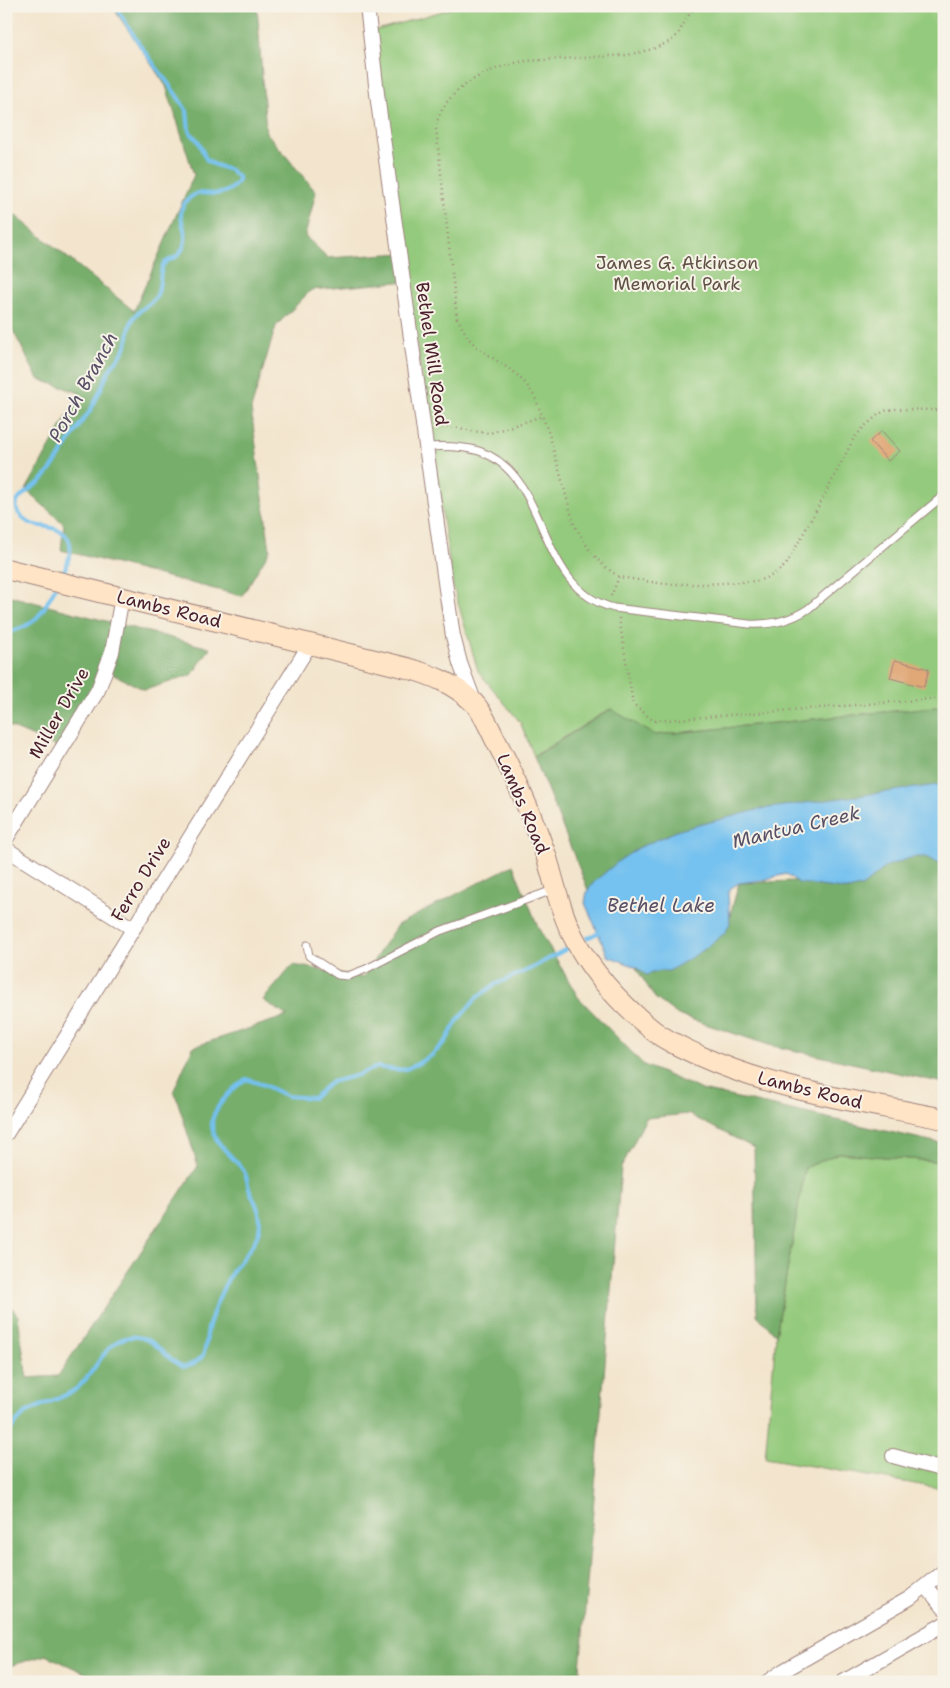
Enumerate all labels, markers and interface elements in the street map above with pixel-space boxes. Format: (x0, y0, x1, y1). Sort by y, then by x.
park label: James G. Atkinson Memorial Park (596, 251, 758, 296)
street label: Bethel Mill Road (410, 281, 454, 427)
water label: Porch Branch (42, 328, 124, 446)
street label: Lambs Road (114, 584, 224, 634)
street label: Miller Drive (23, 663, 95, 763)
street label: Lambs Road (491, 750, 555, 858)
water label: Mantua Creek (730, 800, 862, 854)
street label: Ferro Drive (105, 832, 177, 926)
water label: Bethel Lake (607, 893, 715, 918)
street label: Lambs Road (755, 1065, 865, 1115)

